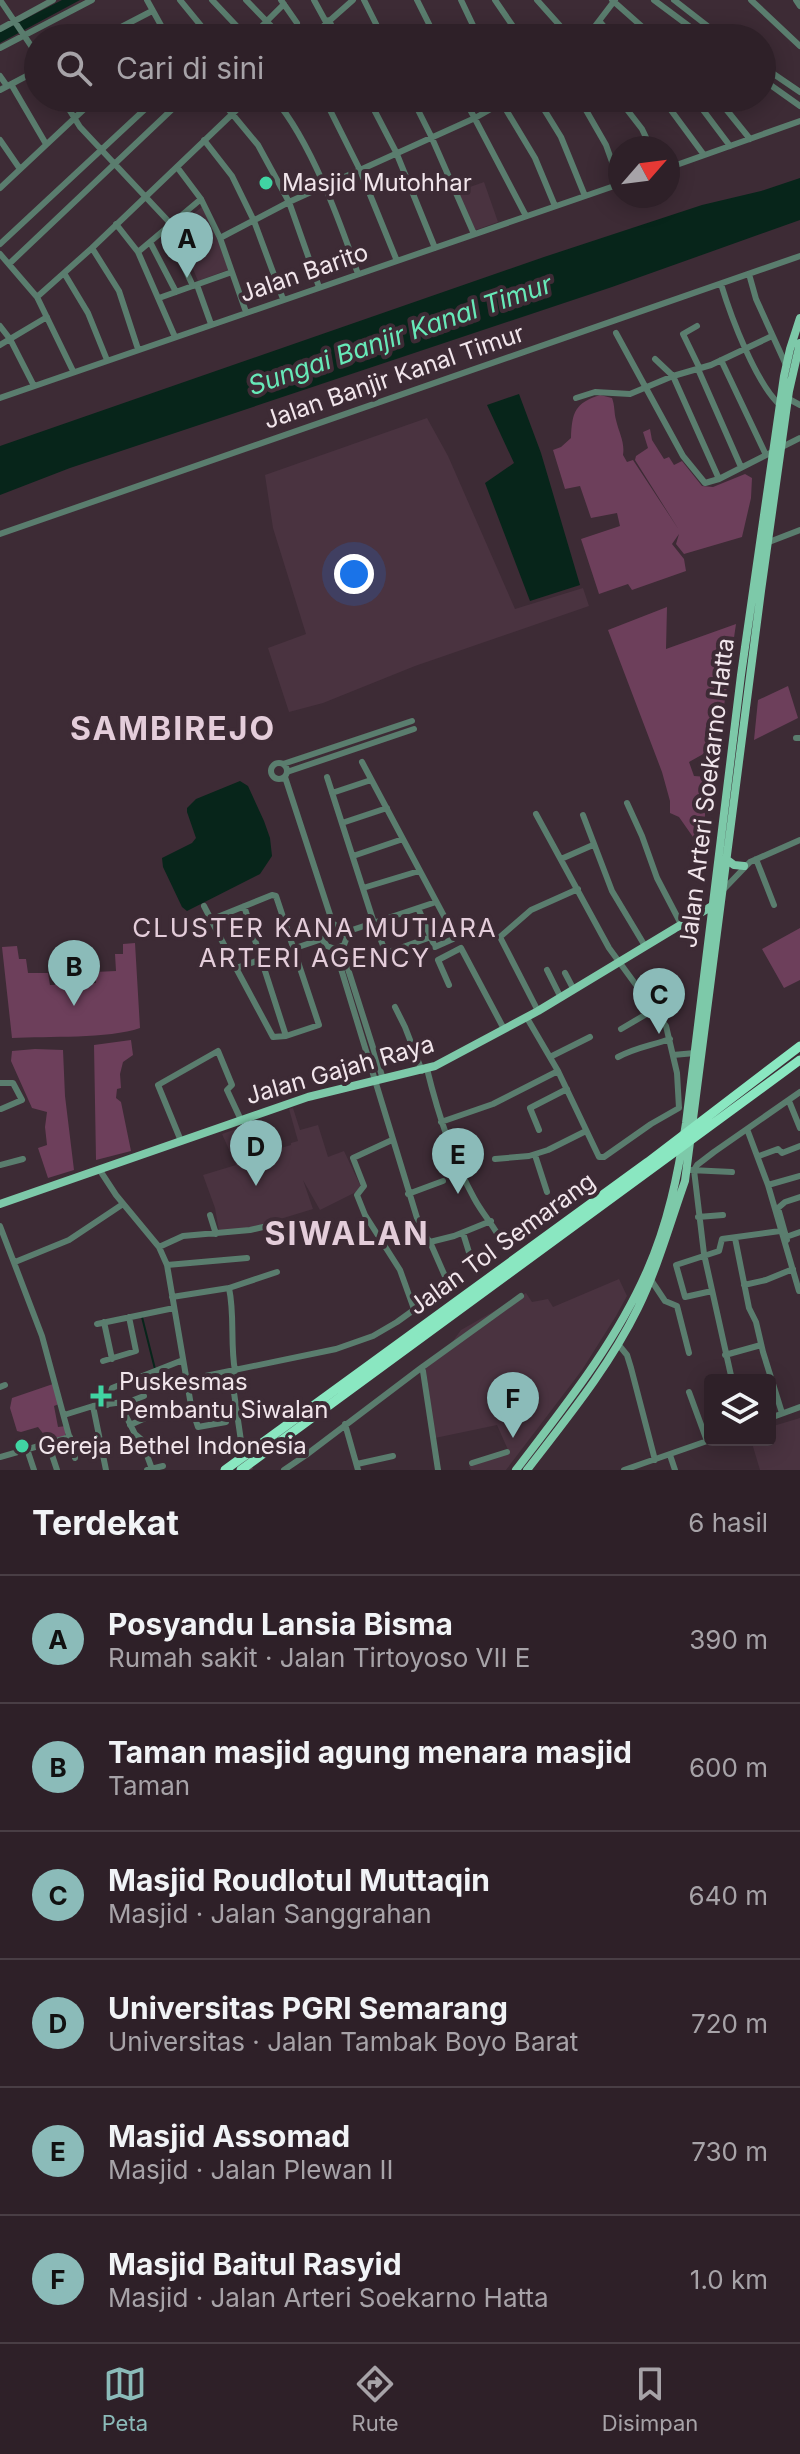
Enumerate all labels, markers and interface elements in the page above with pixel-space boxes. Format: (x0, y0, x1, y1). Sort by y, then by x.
search box (24, 24, 776, 112)
icon: search (52, 46, 96, 90)
text: Cari di sini (116, 50, 264, 86)
north arrow (608, 136, 680, 208)
place label: Masjid Mutohhar (282, 168, 472, 197)
marker: Masjid Mutohhar (257, 174, 275, 192)
pin: A (161, 212, 213, 278)
street label: Jalan Barito (236, 237, 372, 308)
water label: Sungai Banjir Kanal Timur (244, 267, 557, 401)
street label: Jalan Banjir Kanal Timur (260, 318, 528, 435)
your location (334, 554, 374, 594)
street label: Jalan Arteri Soekarno Hatta (673, 636, 740, 950)
district label: SAMBIREJO (70, 709, 276, 748)
district label: CLUSTER KANA MUTIARA ARTERI AGENCY (132, 912, 498, 973)
pin: B (48, 940, 100, 1006)
pin: C (633, 968, 685, 1034)
street label: Jalan Gajah Raya (242, 1029, 437, 1110)
pin: D (230, 1120, 282, 1186)
pin: E (432, 1128, 484, 1194)
street label: Jalan Tol Semarang (403, 1166, 601, 1321)
district label: SIWALAN (264, 1214, 430, 1253)
place label: Puskesmas Pembantu Siwalan (119, 1367, 328, 1424)
pin: F (487, 1372, 539, 1438)
map controls (704, 1374, 776, 1446)
button: layers (704, 1374, 776, 1446)
marker: Puskesmas Pembantu Siwalan (90, 1385, 112, 1407)
place label: Gereja Bethel Indonesia (38, 1431, 307, 1460)
marker: Gereja Bethel Indonesia (13, 1437, 31, 1455)
text: Terdekat (32, 1502, 179, 1543)
text: 6 hasil (688, 1507, 768, 1538)
text: Posyandu Lansia Bisma (108, 1606, 453, 1642)
text: A (48, 1624, 68, 1655)
text: 390 m (689, 1624, 768, 1655)
text: Rumah sakit · Jalan Tirtoyoso VII E (108, 1642, 530, 1673)
text: Taman masjid agung menara masjid (108, 1734, 632, 1770)
text: B (49, 1752, 67, 1783)
text: 600 m (689, 1752, 768, 1783)
text: Taman (108, 1770, 190, 1801)
text: Masjid Roudlotul Muttaqin (108, 1862, 490, 1898)
text: C (48, 1880, 68, 1911)
text: 640 m (689, 1880, 768, 1911)
text: Masjid · Jalan Sanggrahan (108, 1898, 432, 1929)
text: Universitas PGRI Semarang (108, 1990, 508, 2026)
text: D (49, 2008, 67, 2039)
text: 720 m (691, 2008, 768, 2039)
text: Universitas · Jalan Tambak Boyo Barat (108, 2026, 578, 2057)
text: Masjid Assomad (108, 2118, 350, 2154)
text: E (50, 2136, 66, 2167)
text: 730 m (691, 2136, 768, 2167)
text: Masjid · Jalan Plewan II (108, 2154, 394, 2185)
text: Masjid Baitul Rasyid (108, 2246, 402, 2282)
text: F (50, 2264, 66, 2295)
text: 1.0 km (690, 2264, 768, 2295)
text: Masjid · Jalan Arteri Soekarno Hatta (108, 2282, 549, 2313)
tab: Peta (102, 2362, 148, 2436)
tab: Rute (351, 2362, 398, 2436)
tab: Disimpan (602, 2362, 698, 2436)

